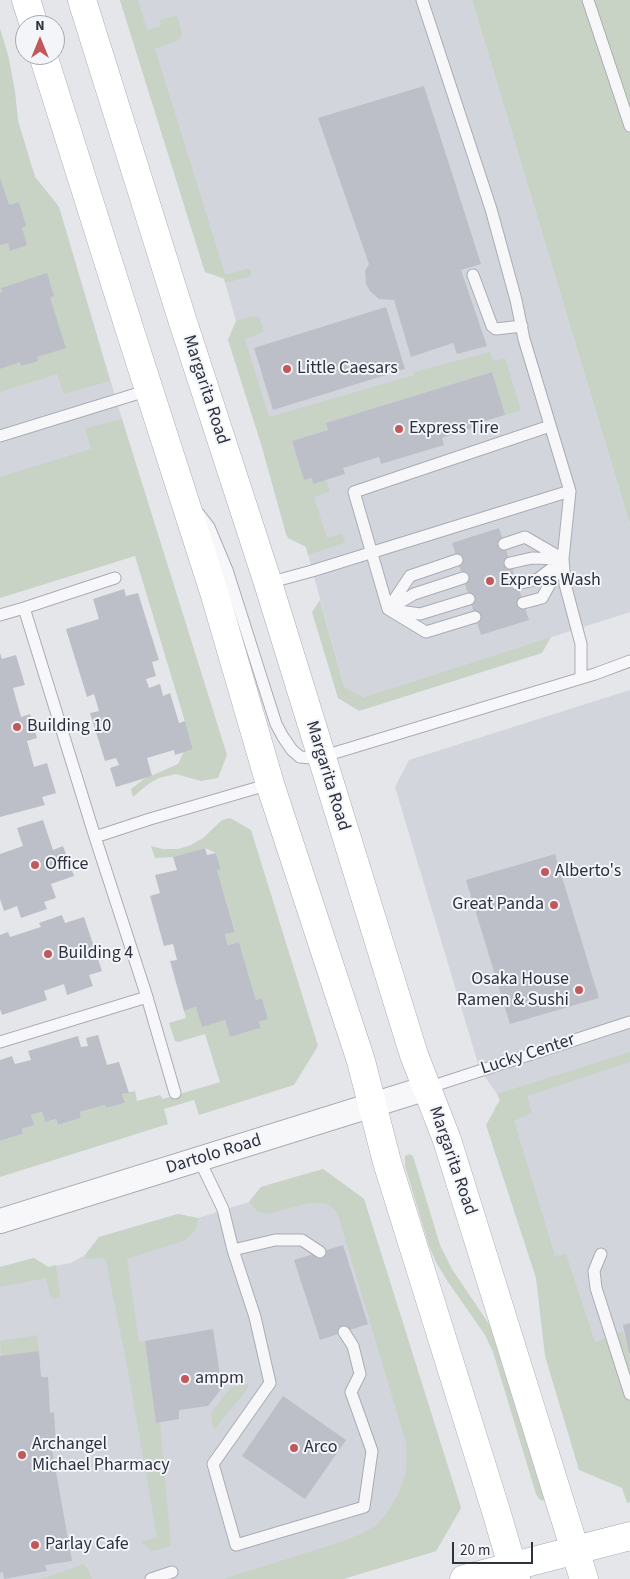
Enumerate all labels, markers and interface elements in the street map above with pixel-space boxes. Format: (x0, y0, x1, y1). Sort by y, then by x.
north arrow (15, 15, 65, 65)
text: N (35, 16, 45, 36)
street label: Margarita Road (177, 333, 233, 447)
place label: Little Caesars (297, 358, 398, 380)
marker: Little Caesars (281, 363, 293, 375)
place label: Express Tire (409, 418, 499, 440)
marker: Express Tire (393, 423, 405, 435)
place label: Express Wash (500, 570, 601, 592)
marker: Express Wash (484, 575, 496, 587)
place label: Building 10 (27, 716, 111, 738)
street label: Margarita Road (300, 718, 354, 834)
marker: Building 10 (11, 721, 23, 733)
place label: Office (45, 854, 89, 876)
marker: Office (29, 859, 41, 871)
place label: Alberto's (555, 861, 621, 883)
marker: Alberto's (539, 866, 551, 878)
place label: Great Panda (452, 894, 544, 916)
marker: Great Panda (548, 899, 560, 911)
place label: Building 4 (58, 943, 133, 965)
marker: Building 4 (42, 948, 54, 960)
place label: Osaka House Ramen & Sushi (457, 969, 569, 1012)
marker: Osaka House Ramen & Sushi (573, 984, 585, 996)
street label: Lucky Center (478, 1030, 578, 1080)
street label: Margarita Road (423, 1104, 481, 1218)
street label: Dartolo Road (164, 1130, 264, 1180)
place label: ampm (195, 1368, 244, 1390)
marker: ampm (179, 1373, 191, 1385)
place label: Archangel Michael Pharmacy (32, 1434, 170, 1476)
place label: Arco (304, 1437, 337, 1459)
marker: Arco (288, 1442, 300, 1454)
marker: Archangel Michael Pharmacy (16, 1449, 28, 1461)
scale bar (455, 1532, 536, 1564)
place label: Parlay Cafe (45, 1534, 129, 1556)
marker: Parlay Cafe (29, 1539, 41, 1551)
text: 20 m (460, 1540, 490, 1561)

